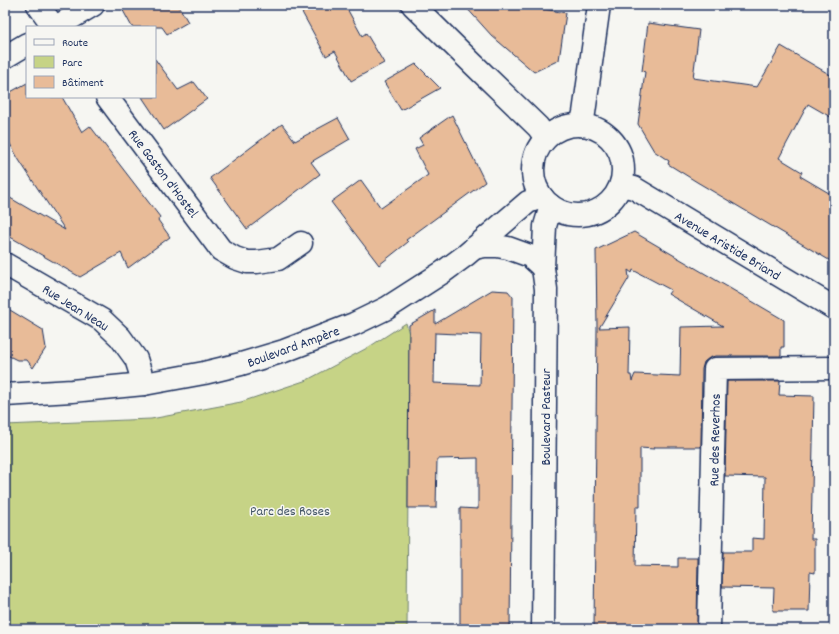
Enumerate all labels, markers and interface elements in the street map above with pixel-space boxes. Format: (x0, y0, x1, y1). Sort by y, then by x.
legend (26, 26, 156, 98)
text: Route (62, 35, 88, 52)
text: Parc (62, 55, 83, 72)
text: Bâtiment (62, 75, 104, 92)
street label: Rue Gaston d'Hostel (122, 126, 203, 223)
street label: Avenue Aristide Briand (670, 207, 784, 286)
street label: Rue Jean Neau (38, 280, 112, 337)
street label: Boulevard Ampère (245, 322, 343, 374)
street label: Boulevard Pasteur (537, 368, 557, 466)
street label: Rue des Reverhos (705, 393, 727, 487)
park label: Parc des Roses (250, 502, 330, 522)

